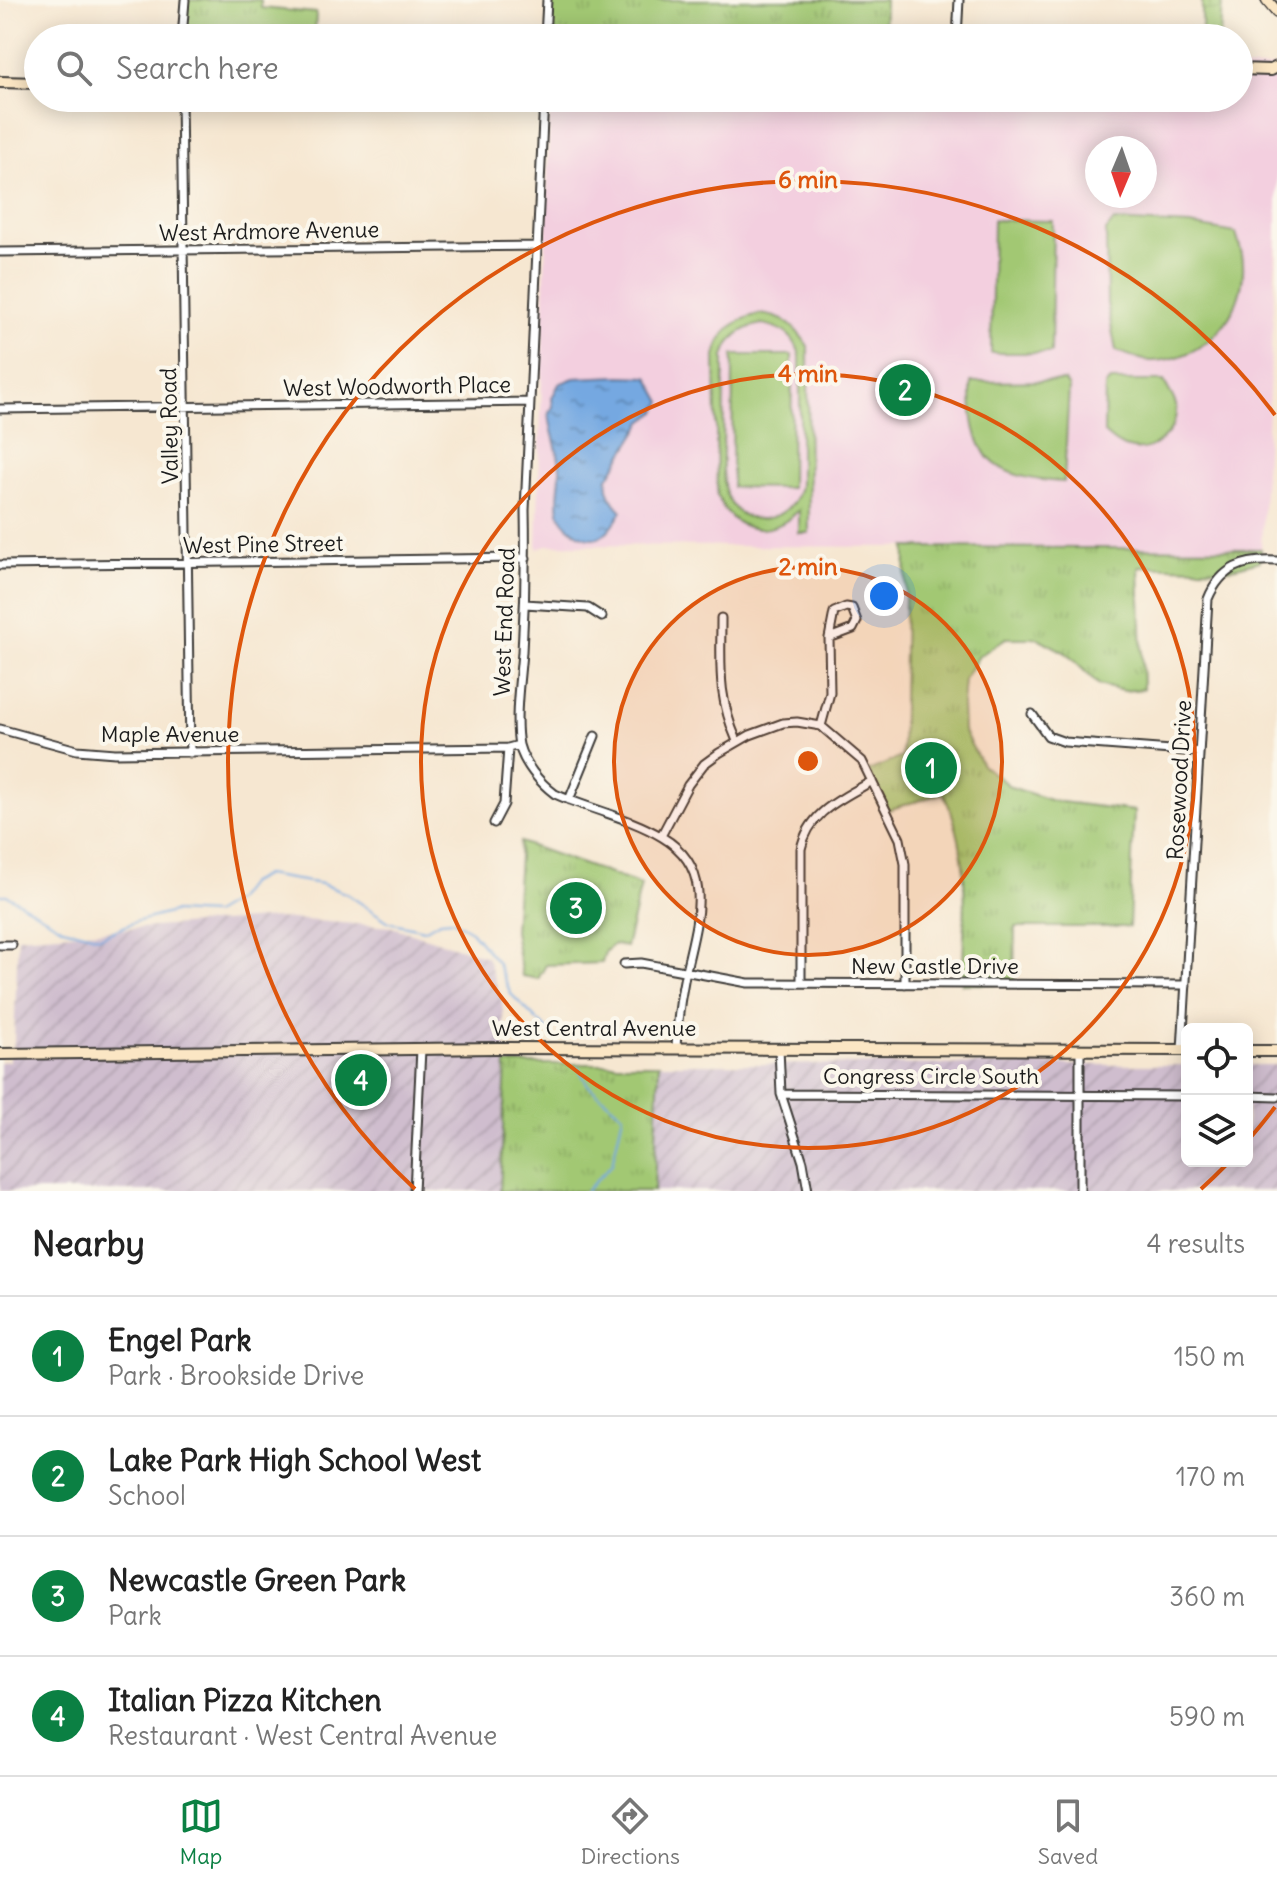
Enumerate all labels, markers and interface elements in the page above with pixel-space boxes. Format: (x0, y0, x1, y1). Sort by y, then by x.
search box (24, 24, 1253, 112)
icon: search (52, 46, 96, 90)
text: Search here (116, 49, 279, 87)
north arrow (1085, 136, 1157, 208)
text: 6 min (778, 164, 838, 194)
street label: West Ardmore Avenue (159, 215, 379, 247)
text: 4 min (778, 358, 838, 388)
pin: 2 (879, 360, 931, 420)
street label: Valley Road (154, 367, 184, 484)
street label: West Woodworth Place (283, 370, 511, 402)
street label: West Pine Street (183, 529, 343, 559)
street label: West End Road (487, 547, 521, 697)
text: 2 min (778, 551, 838, 581)
your location (864, 576, 904, 616)
street label: Rosewood Drive (1161, 699, 1197, 861)
street label: Maple Avenue (101, 720, 239, 748)
pin: 1 (905, 738, 957, 798)
centre of rings (794, 747, 822, 775)
pin: 3 (550, 878, 602, 938)
street label: New Castle Drive (851, 952, 1019, 980)
street label: West Central Avenue (492, 1014, 696, 1042)
map controls (1181, 1023, 1253, 1167)
button: locate (1181, 1023, 1253, 1095)
pin: 4 (335, 1050, 387, 1110)
street label: Congress Circle South (823, 1062, 1039, 1090)
button: layers (1181, 1095, 1253, 1167)
text: Nearby (32, 1222, 145, 1265)
text: 4 results (1147, 1227, 1245, 1260)
text: Engel Park (108, 1321, 252, 1359)
text: 1 (53, 1340, 63, 1373)
text: 150 m (1174, 1340, 1245, 1373)
text: Park · Brookside Drive (108, 1359, 364, 1392)
text: Lake Park High School West (108, 1441, 481, 1479)
text: 2 (51, 1460, 65, 1493)
text: 170 m (1176, 1460, 1245, 1493)
text: School (108, 1479, 186, 1512)
text: Newcastle Green Park (108, 1561, 406, 1599)
text: 3 (51, 1580, 65, 1613)
text: 360 m (1169, 1580, 1245, 1613)
text: Park (108, 1599, 162, 1632)
text: Italian Pizza Kitchen (108, 1681, 382, 1719)
text: 4 (50, 1700, 66, 1733)
text: 590 m (1169, 1700, 1245, 1733)
text: Restaurant · West Central Avenue (108, 1719, 497, 1752)
tab: Map (179, 1794, 223, 1870)
tab: Directions (581, 1794, 680, 1870)
tab: Saved (1038, 1794, 1098, 1870)

